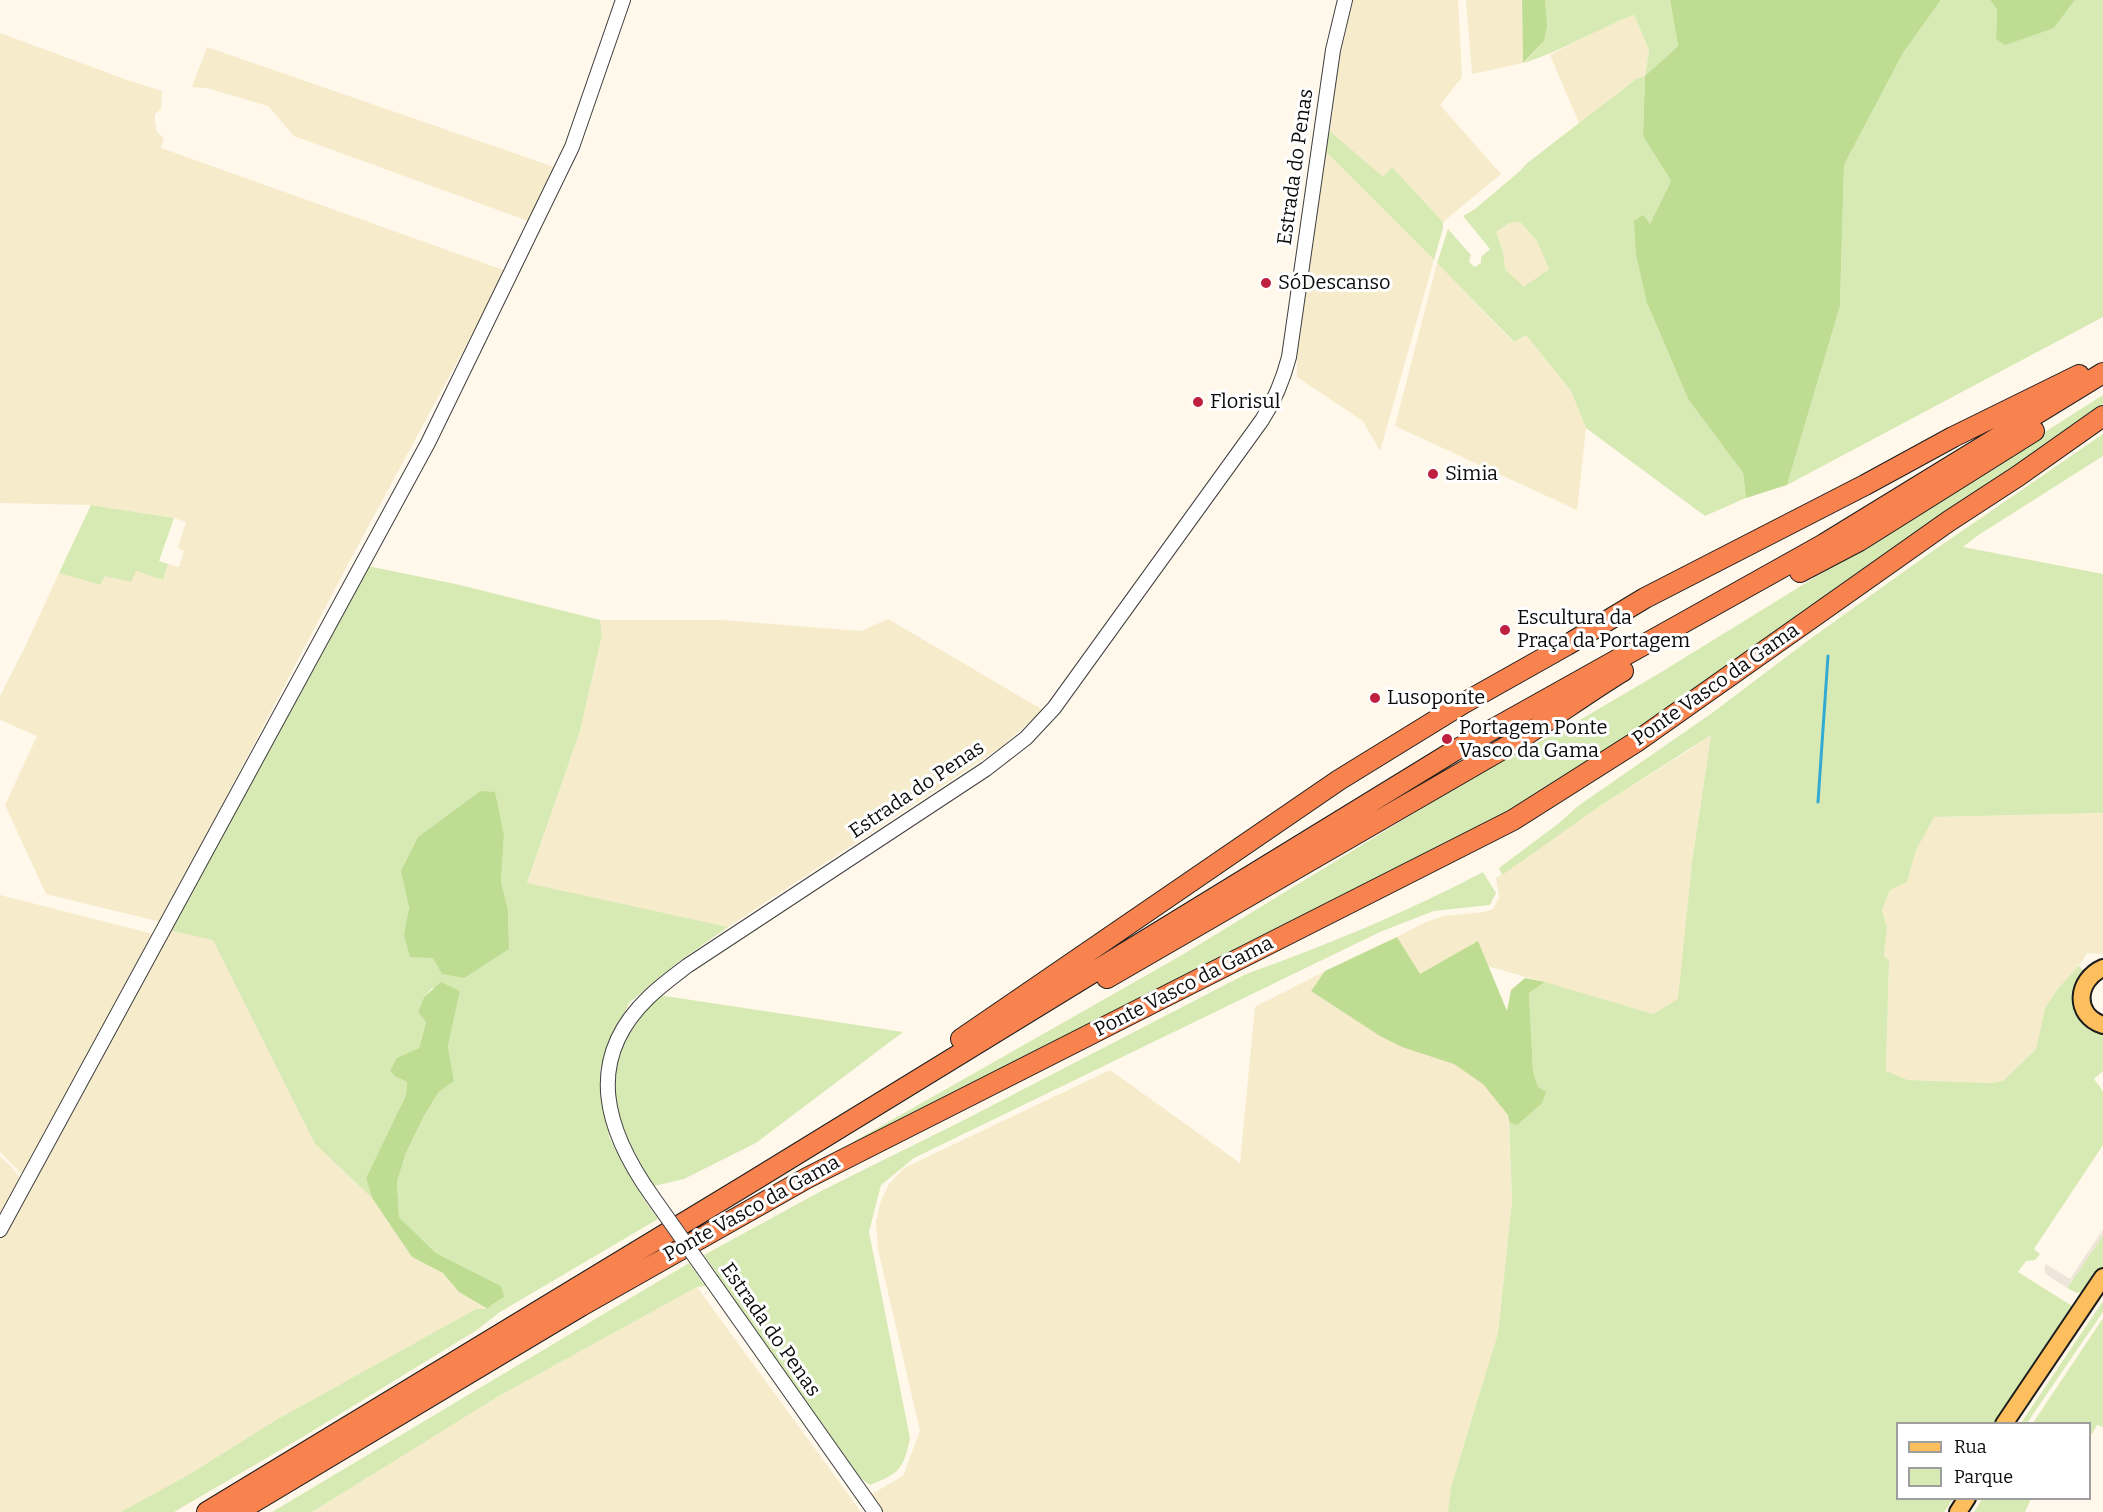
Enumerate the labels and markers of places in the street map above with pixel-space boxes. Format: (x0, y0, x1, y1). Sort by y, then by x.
place label: SóDescanso (1278, 271, 1391, 295)
marker: SóDescanso (1259, 276, 1273, 290)
place label: Florisul (1210, 390, 1280, 414)
marker: Florisul (1191, 395, 1205, 409)
place label: Simia (1445, 462, 1498, 486)
marker: Simia (1426, 467, 1440, 481)
place label: Escultura da Praça da Portagem (1517, 606, 1690, 653)
marker: Escultura da Praça da Portagem (1498, 623, 1512, 637)
place label: Lusoponte (1387, 686, 1485, 710)
marker: Lusoponte (1368, 691, 1382, 705)
place label: Portagem Ponte Vasco da Gama (1459, 716, 1607, 763)
marker: Portagem Ponte Vasco da Gama (1440, 732, 1454, 746)

